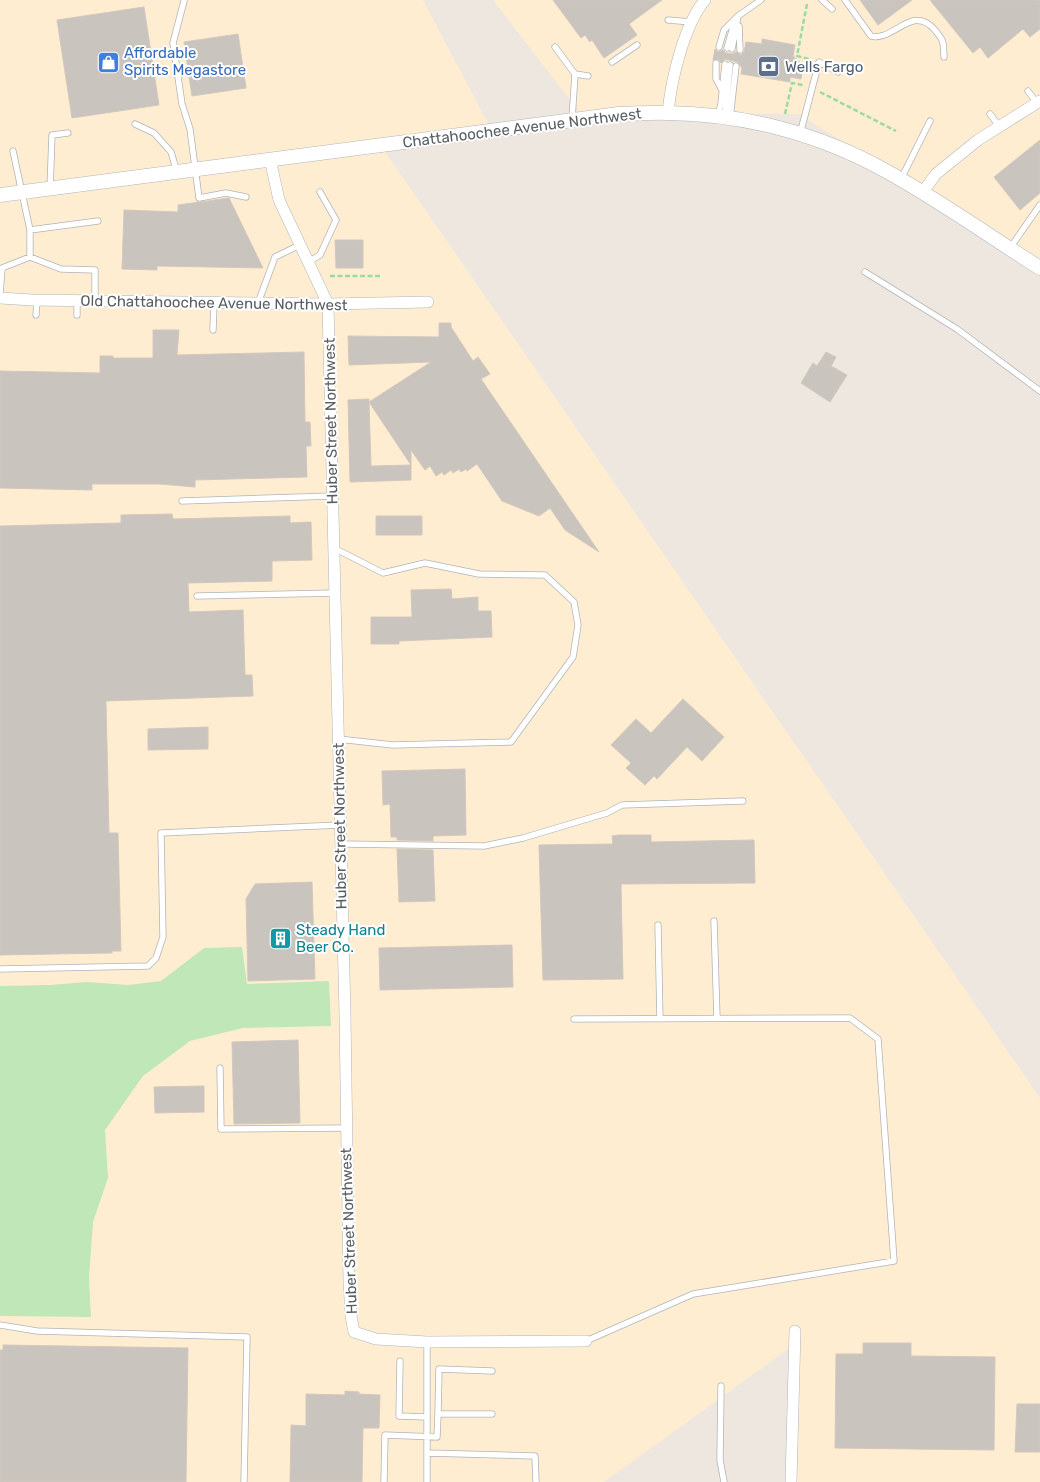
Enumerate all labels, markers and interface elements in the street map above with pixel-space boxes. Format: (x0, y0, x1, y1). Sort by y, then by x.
place label: Affordable Spirits Megastore (124, 44, 246, 79)
shop icon: Affordable Spirits Megastore (96, 50, 120, 74)
bank icon: Wells Fargo (757, 55, 781, 79)
place label: Wells Fargo (785, 58, 863, 76)
street label: Chattahoochee Avenue Northwest (401, 104, 643, 152)
street label: Old Chattahoochee Avenue Northwest (80, 292, 348, 314)
street label: Huber Street Northwest (321, 337, 341, 504)
street label: Huber Street Northwest (330, 742, 350, 909)
place label: Steady Hand Beer Co. (296, 921, 385, 956)
building icon: Steady Hand Beer Co. (268, 927, 292, 951)
street label: Huber Street Northwest (337, 1147, 361, 1315)

